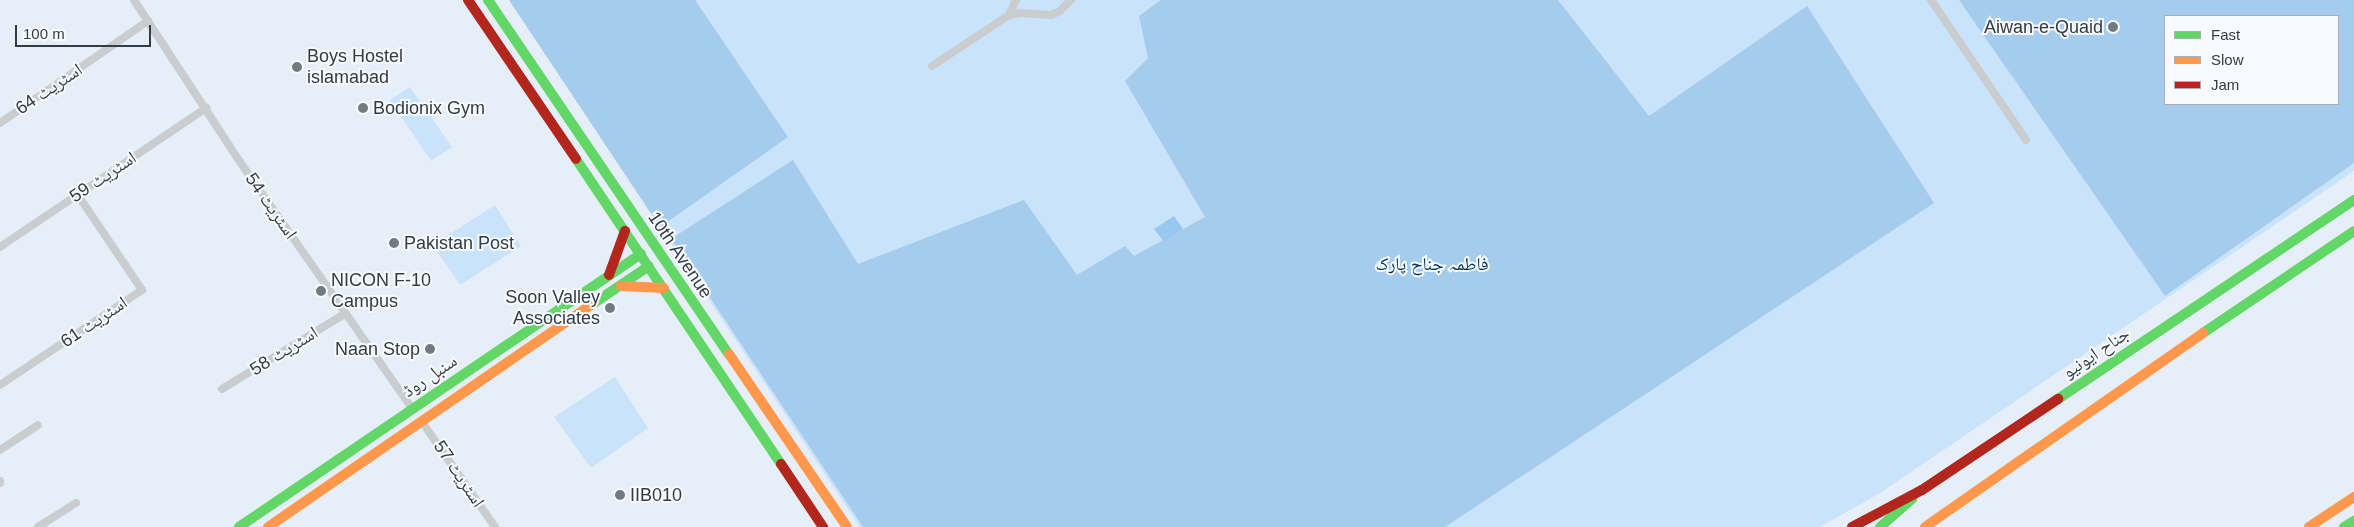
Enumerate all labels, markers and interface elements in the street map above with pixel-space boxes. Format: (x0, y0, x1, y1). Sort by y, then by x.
scale bar (18, 15, 154, 47)
legend (2164, 15, 2339, 105)
place label: Aiwan-e-Quaid (1984, 16, 2103, 38)
marker: Aiwan-e-Quaid (2107, 21, 2119, 33)
text: 100 m (23, 25, 65, 42)
text: Fast (2211, 26, 2240, 43)
place label: Boys Hostel islamabad (307, 46, 403, 88)
text: Slow (2211, 51, 2244, 68)
street label: اسٹریٹ 64 (12, 59, 86, 119)
marker: Boys Hostel islamabad (291, 61, 303, 73)
text: Jam (2211, 76, 2239, 93)
place label: Bodionix Gym (373, 97, 485, 119)
marker: Bodionix Gym (357, 102, 369, 114)
street label: اسٹریٹ 59 (66, 147, 140, 207)
street label: اسٹریٹ 54 (240, 169, 302, 243)
street label: 10th Avenue (643, 207, 717, 303)
place label: Pakistan Post (404, 232, 514, 254)
marker: Pakistan Post (388, 237, 400, 249)
park label: فاطمہ جناح پارک (1375, 253, 1489, 275)
place label: NICON F-10 Campus (331, 270, 431, 312)
marker: NICON F-10 Campus (315, 285, 327, 297)
place label: Soon Valley Associates (505, 287, 600, 330)
street label: اسٹریٹ 61 (57, 292, 131, 352)
marker: Soon Valley Associates (604, 302, 616, 314)
street label: اسٹریٹ 58 (246, 322, 322, 380)
street label: جناح ایونیو (2058, 323, 2134, 383)
place label: Naan Stop (335, 338, 420, 360)
marker: Naan Stop (424, 343, 436, 355)
street label: سنبل روڈ (399, 350, 461, 402)
street label: اسٹریٹ 57 (429, 437, 489, 511)
place label: IIB010 (630, 484, 682, 506)
marker: IIB010 (614, 489, 626, 501)

